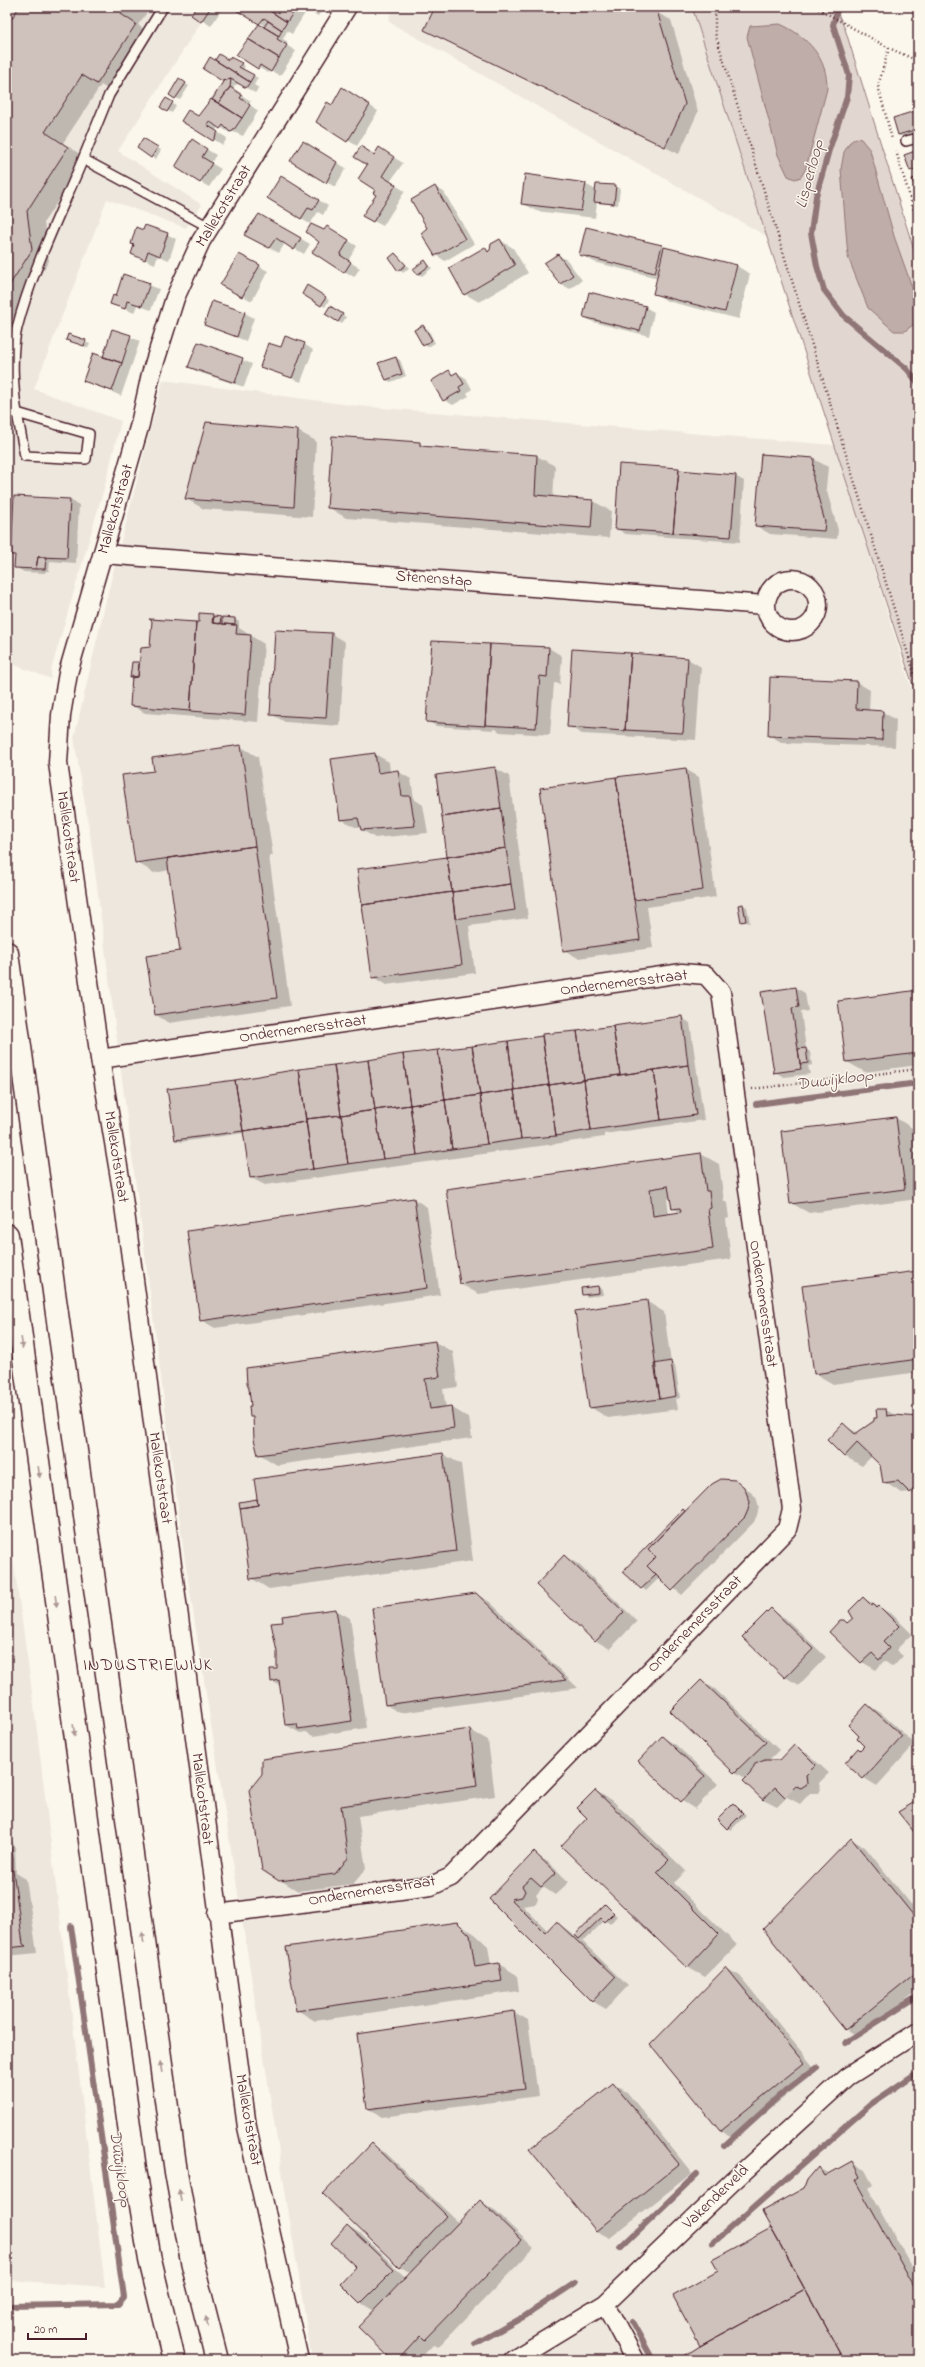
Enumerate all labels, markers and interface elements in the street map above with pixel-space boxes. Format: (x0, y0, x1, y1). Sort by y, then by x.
water label: Lisperloop (789, 136, 831, 211)
street label: Mallekotstraat (190, 160, 258, 252)
street label: Mallekotstraat (92, 461, 140, 557)
street label: Stenenstap (395, 564, 473, 594)
street label: Mallekotstraat (50, 789, 86, 885)
street label: Ondernemersstraat (559, 963, 690, 1003)
street label: Ondernemersstraat (238, 1008, 369, 1050)
water label: Duwijkloop (795, 1063, 875, 1097)
street label: Mallekotstraat (97, 1109, 135, 1205)
street label: Ondernemersstraat (742, 1239, 784, 1370)
one-way arrow (19, 1337, 25, 1349)
street label: Mallekotstraat (142, 1430, 178, 1526)
one-way arrow (36, 1466, 42, 1478)
street label: Ondernemersstraat (642, 1569, 749, 1679)
one-way arrow (53, 1595, 59, 1607)
district label: INDUSTRIEWIJK (83, 1653, 213, 1678)
one-way arrow (71, 1724, 77, 1736)
street label: Mallekotstraat (184, 1752, 220, 1847)
street label: Ondernemersstraat (307, 1869, 438, 1913)
one-way arrow (140, 1932, 146, 1944)
one-way arrow (158, 2060, 164, 2073)
street label: Mallekotstraat (228, 2072, 268, 2168)
water label: Duwijkloop (102, 2129, 138, 2210)
street label: Vakenderveld (676, 2159, 755, 2236)
one-way arrow (177, 2189, 183, 2201)
scale bar (28, 2315, 86, 2341)
one-way arrow (204, 2316, 210, 2328)
text: 20 m (34, 2321, 57, 2339)

